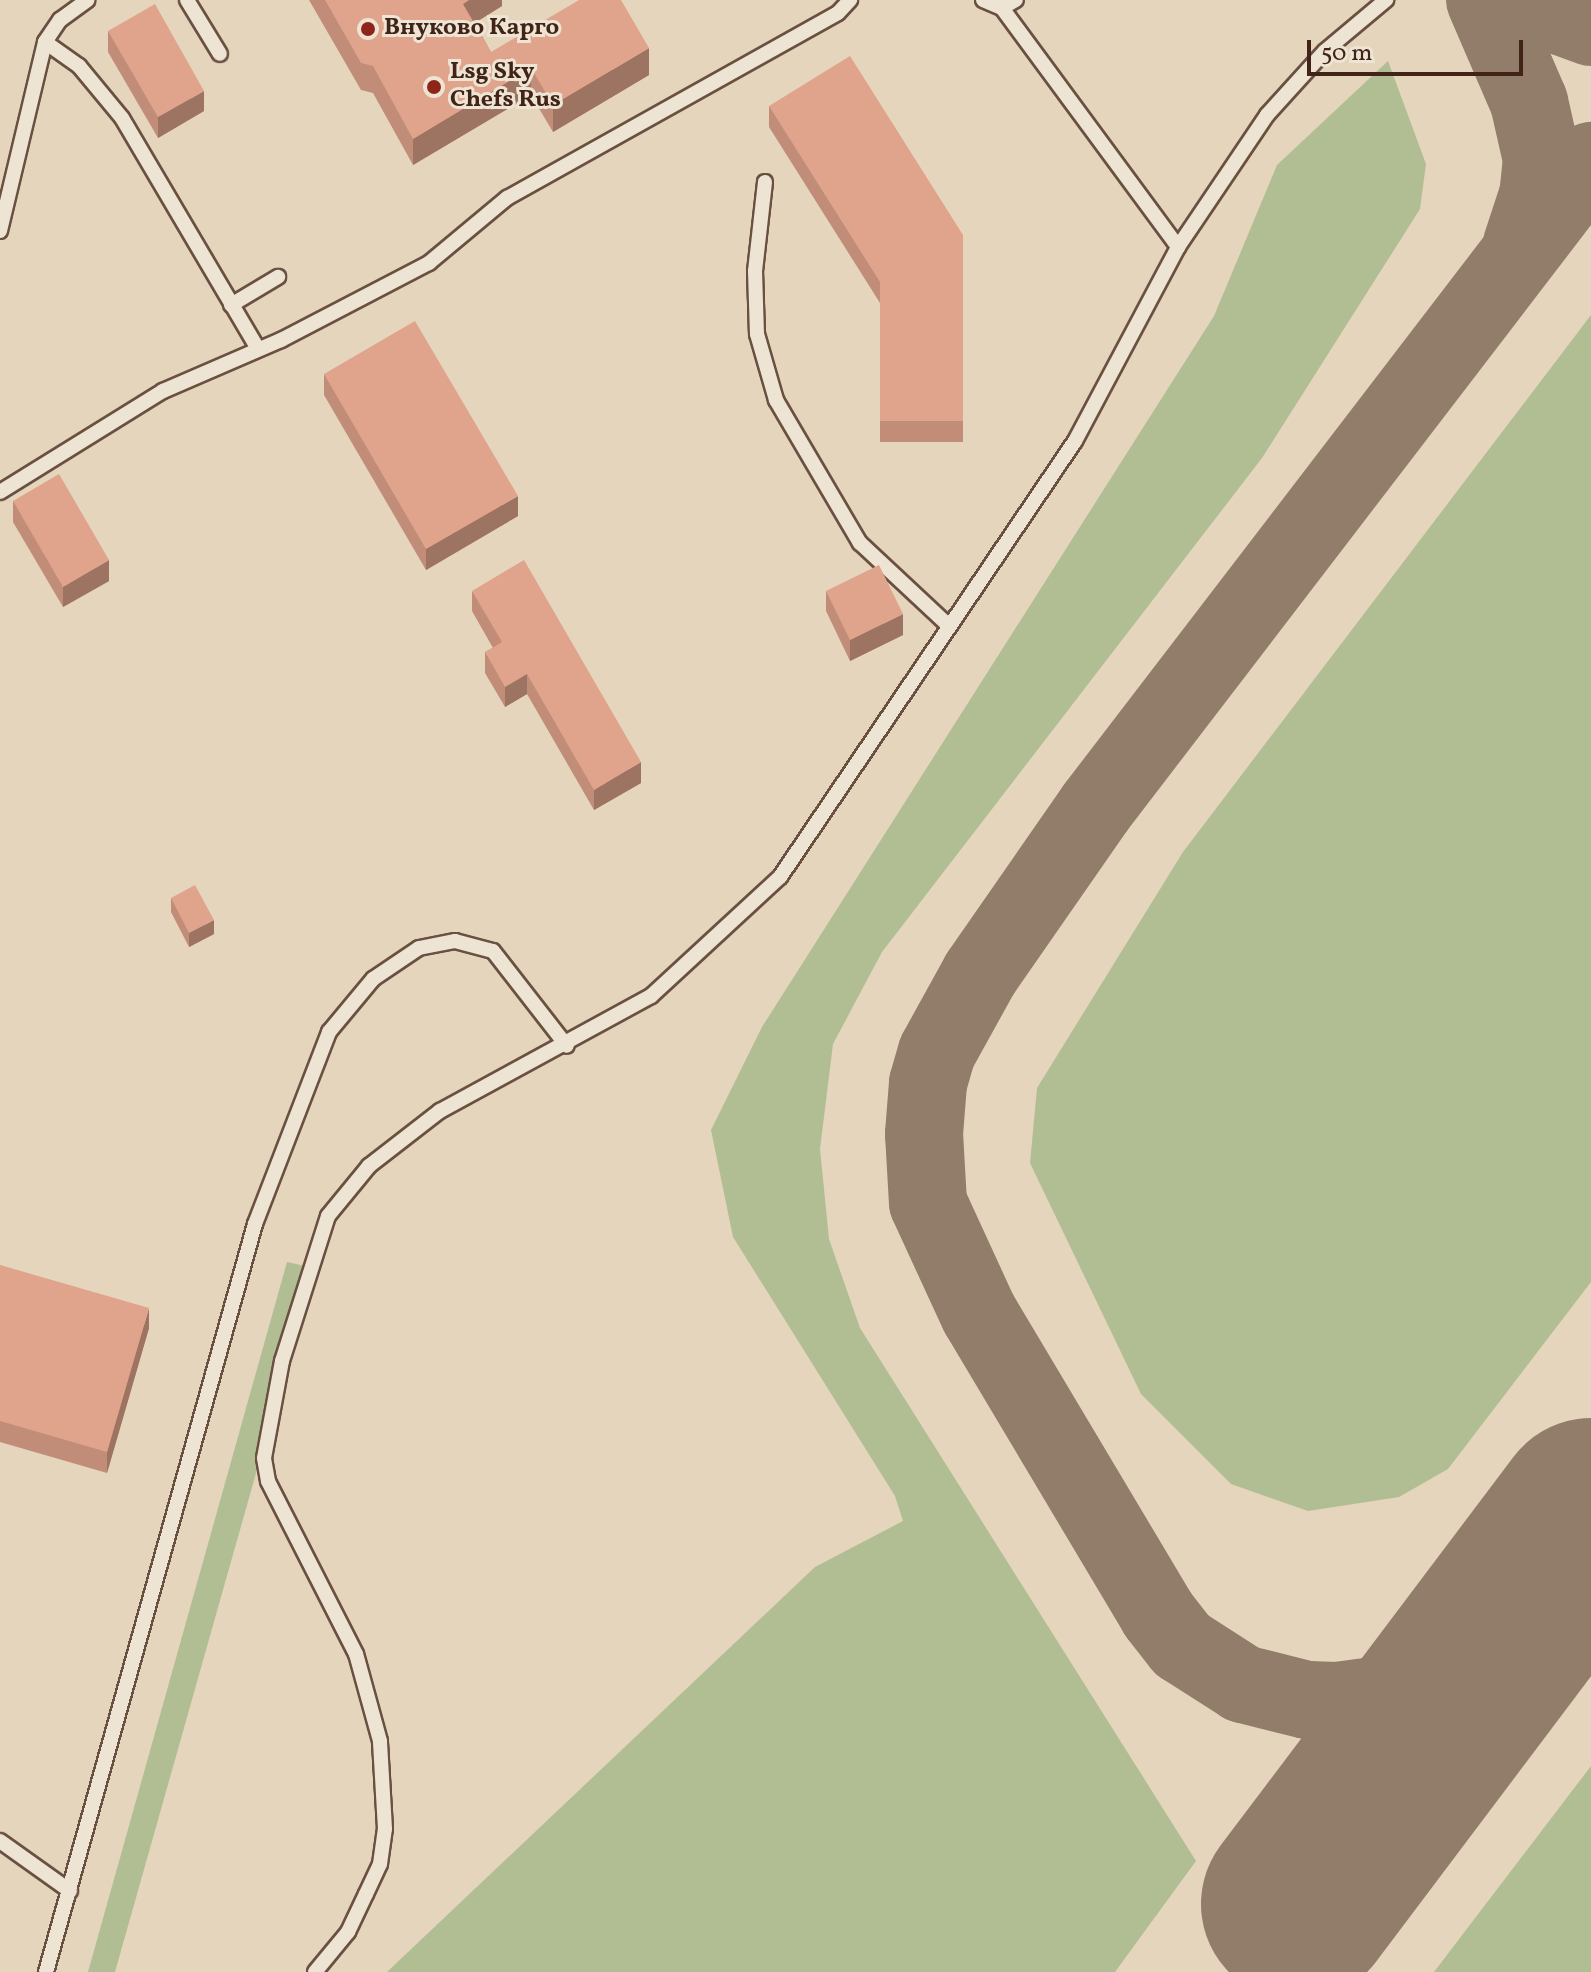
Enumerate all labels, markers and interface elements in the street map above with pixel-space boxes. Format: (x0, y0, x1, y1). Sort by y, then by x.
place label: Внуково Карго (384, 15, 559, 43)
marker: Внуково Карго (359, 20, 377, 38)
scale bar (1311, 24, 1527, 74)
text: 50 m (1321, 37, 1373, 71)
place label: Lsg Sky Chefs Rus (450, 59, 561, 115)
marker: Lsg Sky Chefs Rus (425, 78, 443, 96)

